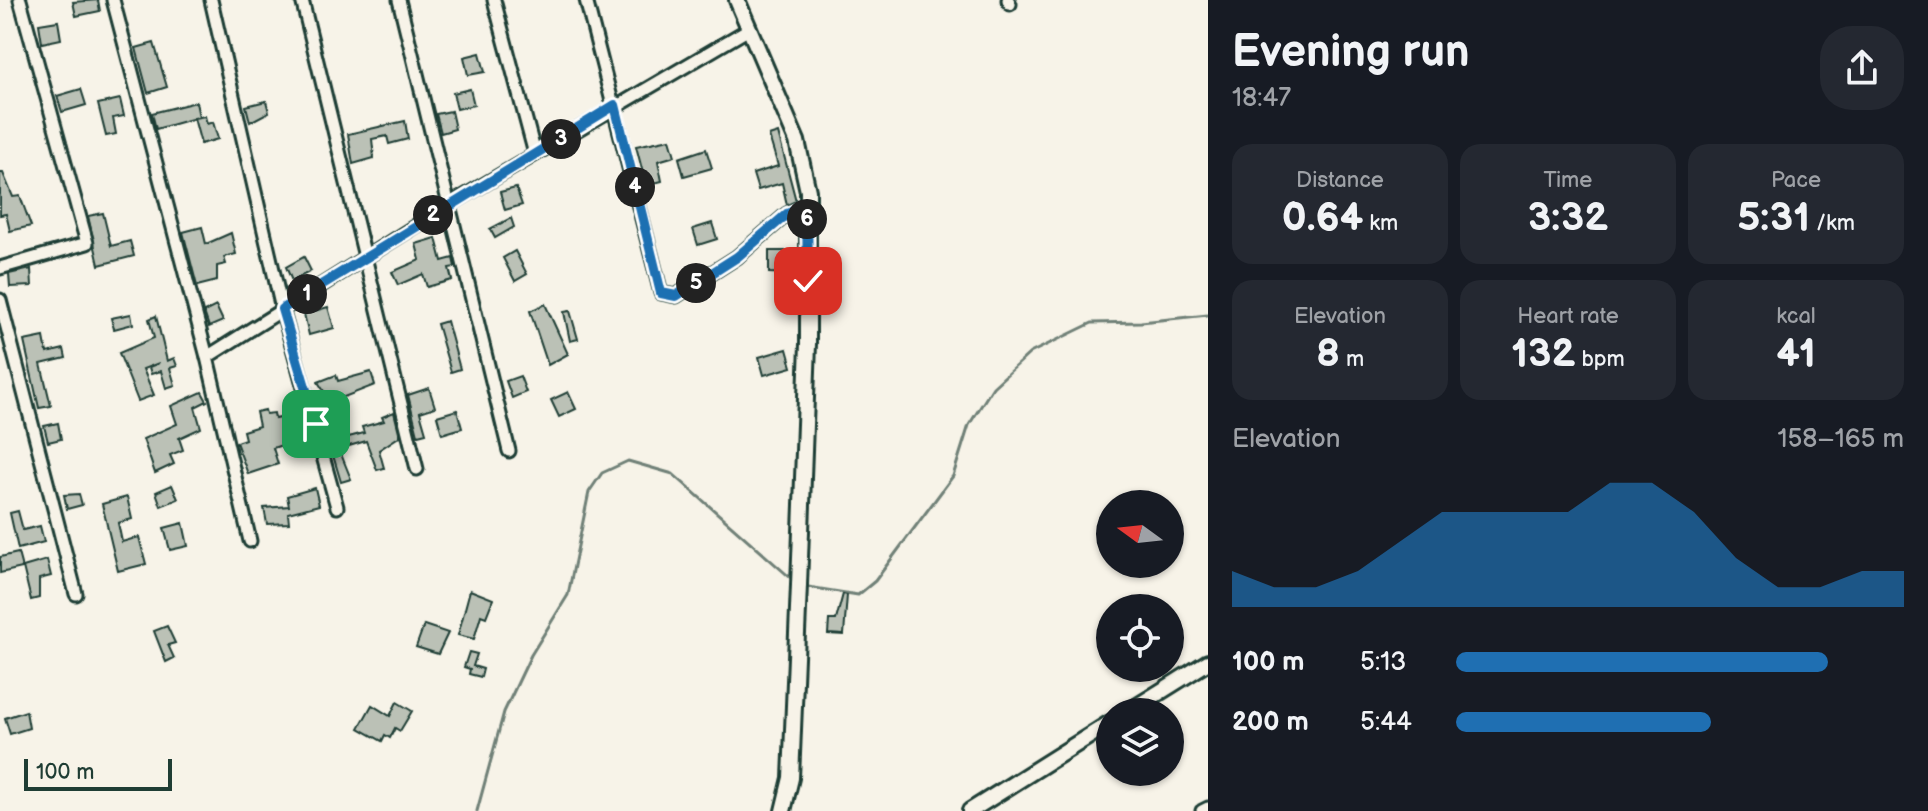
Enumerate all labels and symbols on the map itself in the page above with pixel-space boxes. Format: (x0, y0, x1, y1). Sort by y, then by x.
pin: 3 (541, 119, 581, 159)
pin: 4 (615, 167, 655, 207)
pin: 2 (413, 195, 453, 235)
pin: 6 (787, 199, 827, 239)
pin (774, 247, 842, 315)
pin: 5 (676, 263, 716, 303)
pin: 1 (287, 274, 327, 314)
pin (282, 390, 350, 458)
north arrow (1096, 490, 1184, 578)
scale bar (24, 755, 172, 791)

